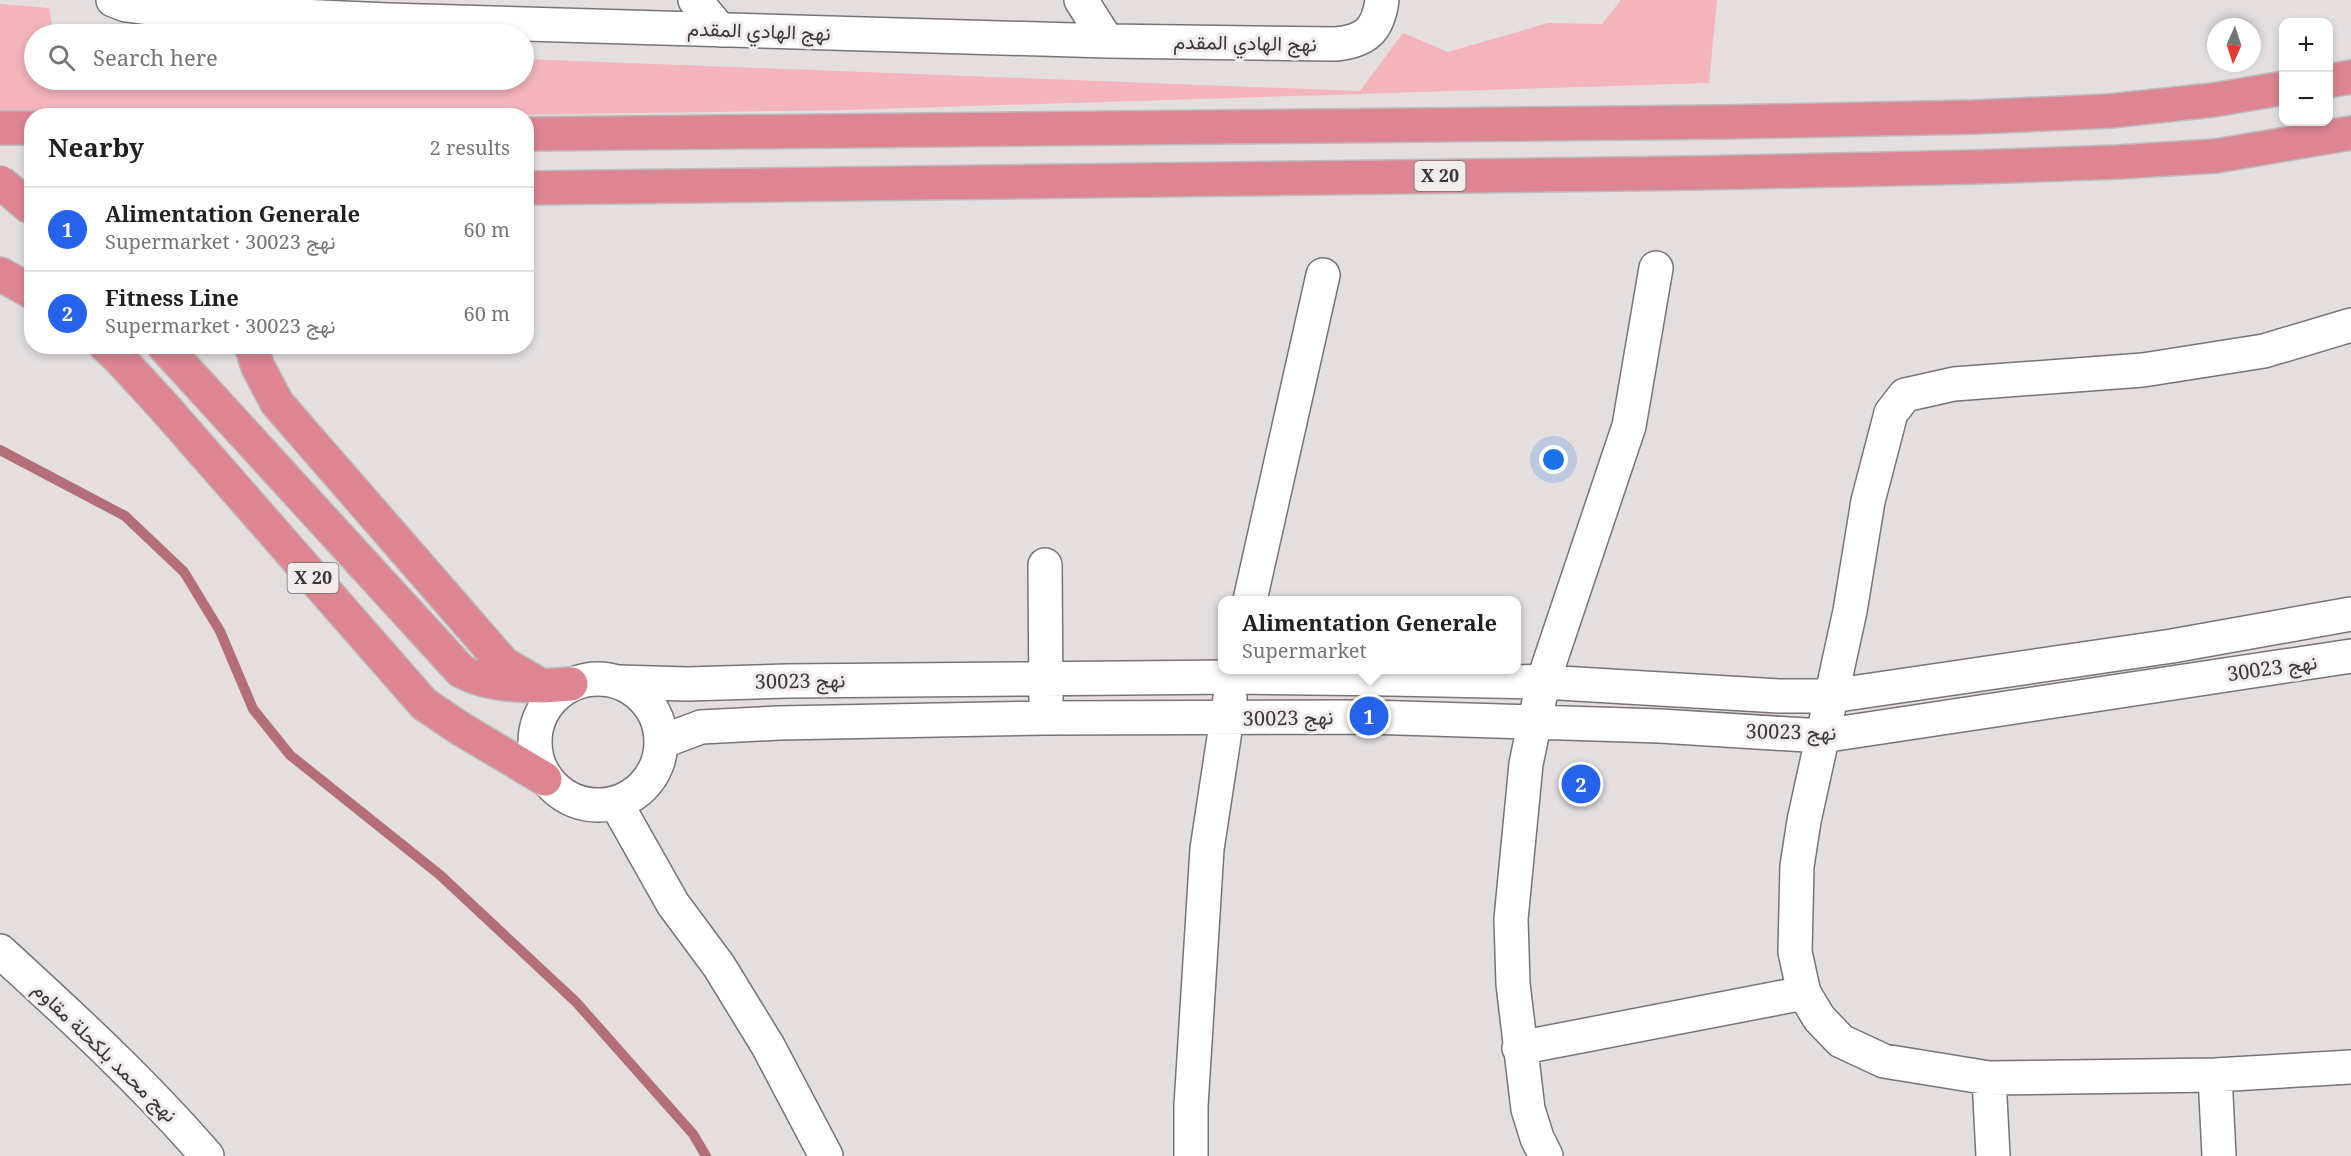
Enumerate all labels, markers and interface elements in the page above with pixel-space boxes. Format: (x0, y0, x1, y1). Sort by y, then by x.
street label: نهج الهادي المقدم (687, 15, 831, 50)
north arrow (2207, 18, 2261, 72)
map controls (2279, 18, 2333, 126)
button: + (2279, 18, 2333, 72)
search box (24, 24, 534, 90)
street label: نهج الهادي المقدم (1173, 28, 1317, 61)
icon: search (45, 41, 78, 74)
text: Search here (93, 42, 218, 72)
button: − (2279, 72, 2333, 126)
text: Nearby (48, 129, 144, 165)
text: 2 results (430, 134, 510, 161)
road number: X 20 (1414, 161, 1466, 191)
text: Alimentation Generale (105, 198, 360, 228)
text: 1 (62, 216, 73, 243)
text: 60 m (464, 216, 510, 243)
text: Supermarket · نهج 30023 (105, 228, 336, 255)
text: Fitness Line (105, 282, 239, 312)
text: 2 (62, 300, 73, 327)
text: 60 m (464, 300, 510, 327)
text: Supermarket · نهج 30023 (105, 312, 336, 339)
your location (1539, 445, 1568, 474)
road number: X 20 (288, 563, 338, 593)
popup (1218, 596, 1521, 674)
text: Alimentation Generale (1242, 607, 1497, 637)
text: Supermarket (1242, 637, 1367, 664)
street label: نهج 30023 (2225, 648, 2319, 688)
street label: نهج 30023 (754, 666, 846, 696)
pin: 1 (1350, 694, 1388, 738)
street label: نهج 30023 (1242, 703, 1334, 733)
street label: نهج 30023 (1745, 717, 1837, 747)
pin: 2 (1562, 762, 1600, 806)
street label: نهج محمد بلكحلة مقاوم (27, 976, 183, 1128)

